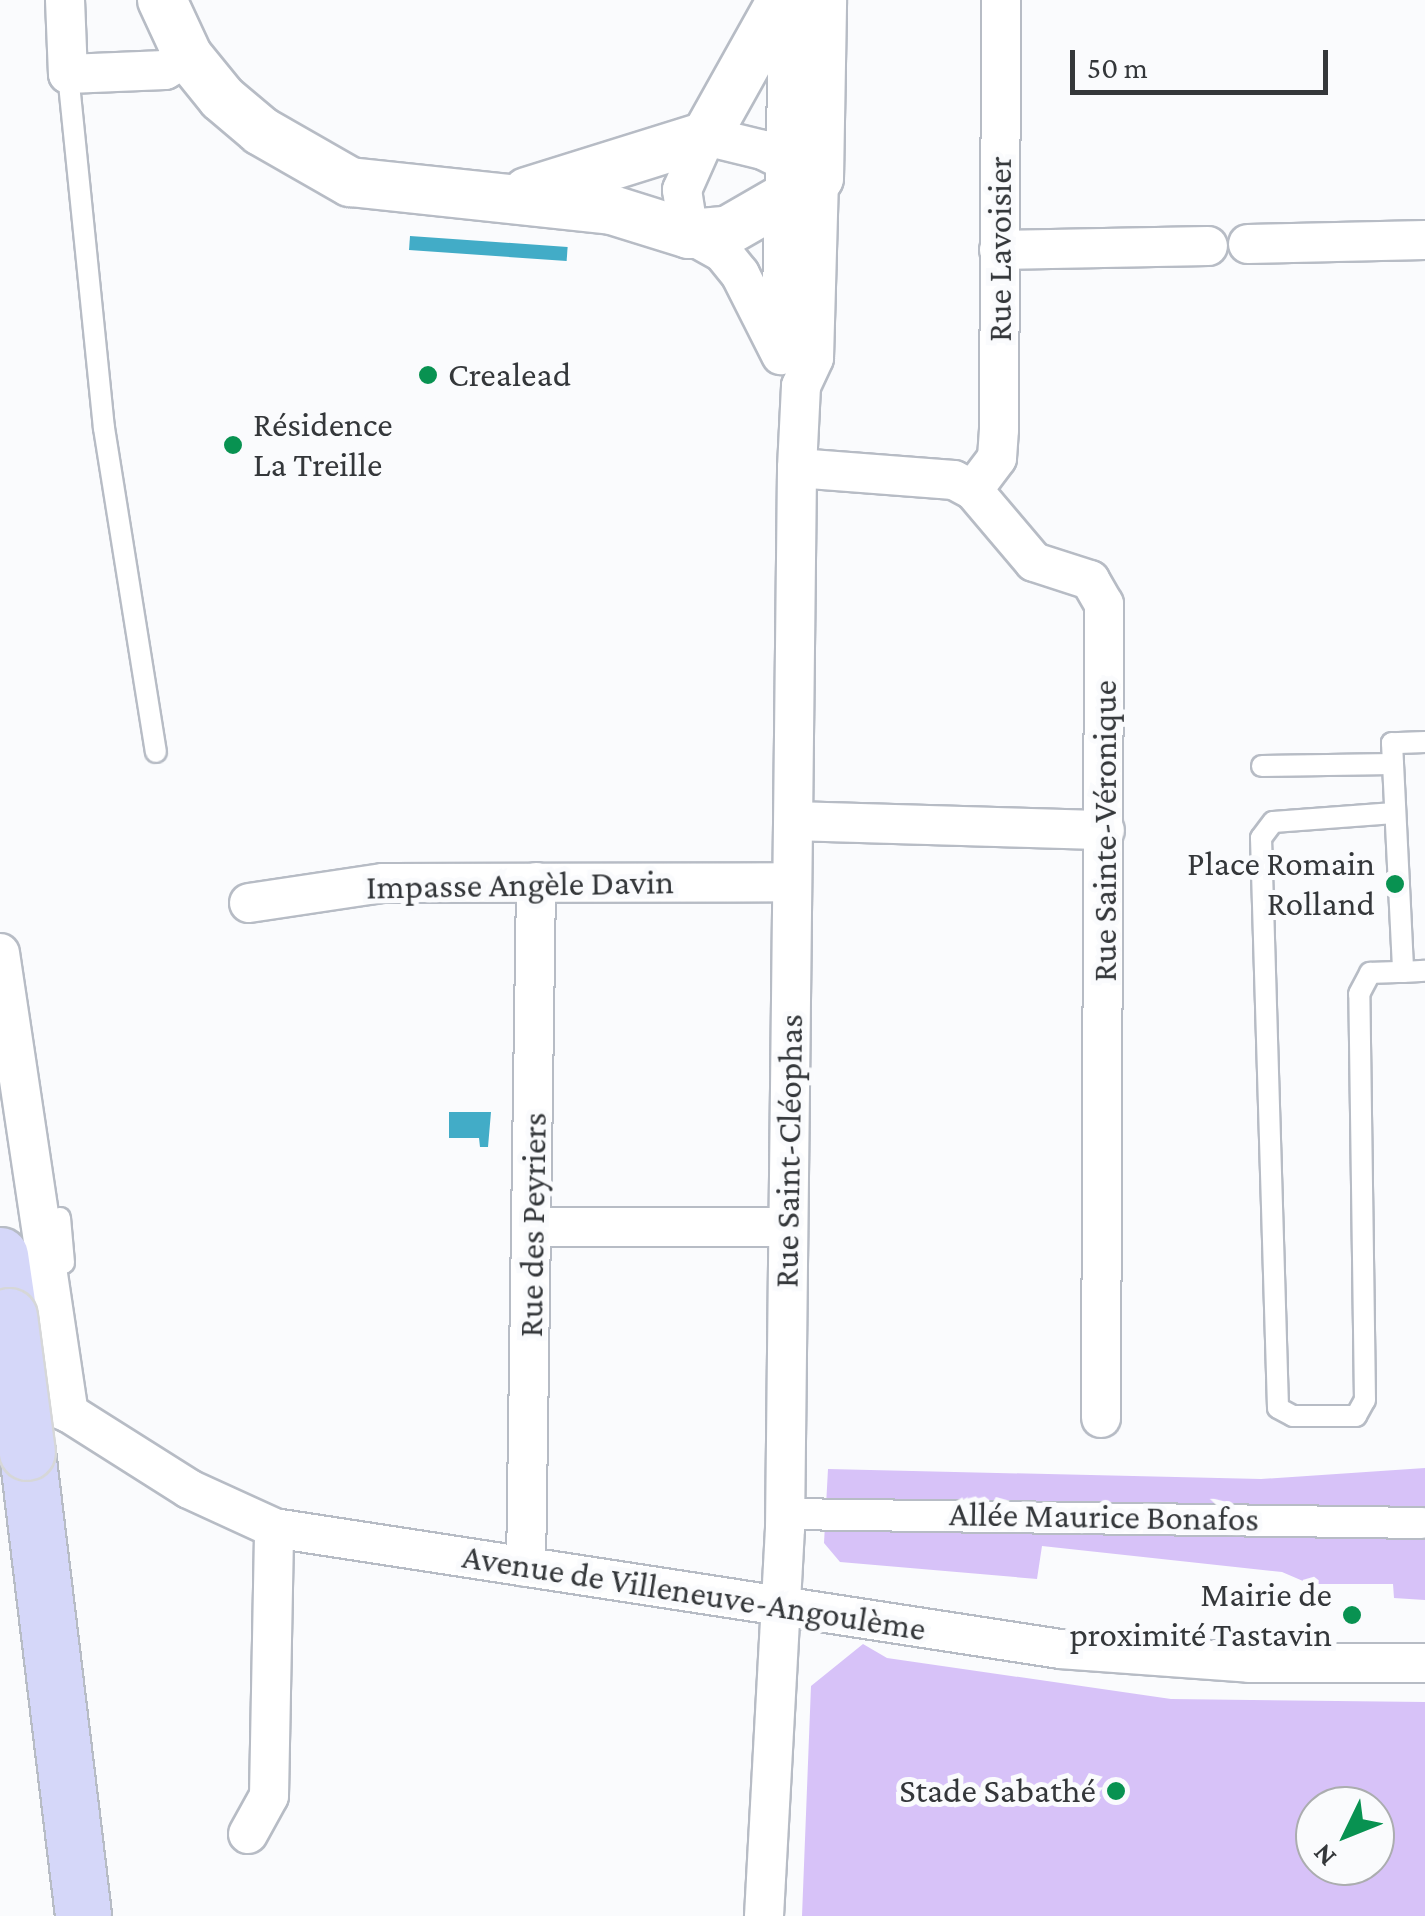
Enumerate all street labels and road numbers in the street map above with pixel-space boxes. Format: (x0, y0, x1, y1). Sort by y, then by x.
street label: Rue Lavoisier (979, 156, 1021, 342)
street label: Rue Sainte-Véronique (1084, 680, 1126, 982)
street label: Impasse Angèle Davin (366, 861, 674, 909)
street label: Rue Saint-Cléophas (766, 1014, 812, 1288)
street label: Rue des Peyriers (510, 1112, 556, 1338)
street label: Allée Maurice Bonafos (949, 1493, 1259, 1541)
street label: Avenue de Villeneuve-Angoulème (459, 1536, 929, 1650)

